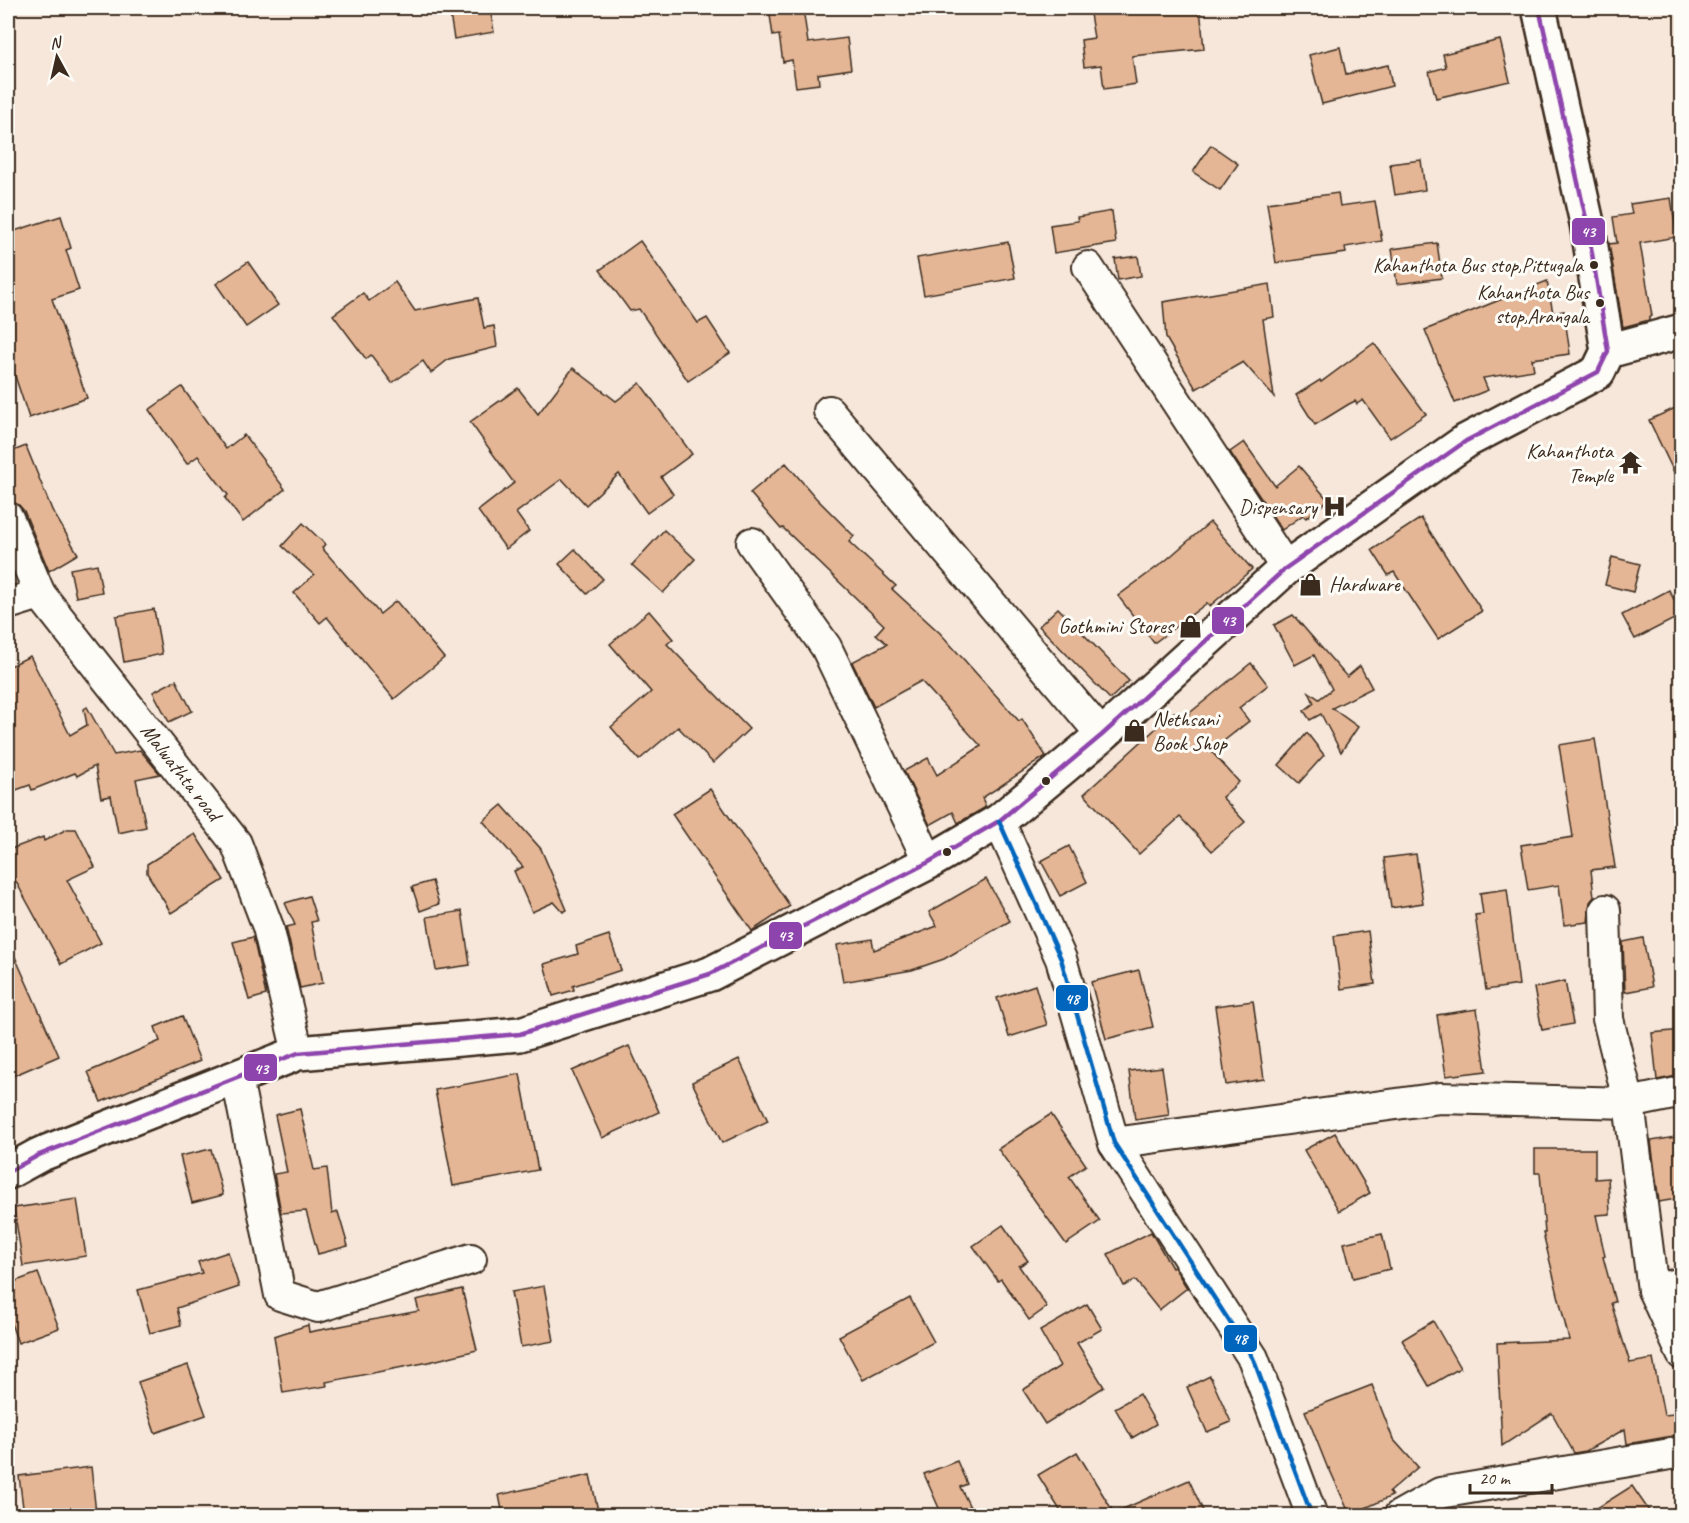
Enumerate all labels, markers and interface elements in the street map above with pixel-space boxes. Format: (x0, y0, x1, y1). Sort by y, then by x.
north arrow (27, 27, 87, 87)
text: N (49, 32, 64, 54)
line badge: 43 (1571, 217, 1606, 246)
text: 43 (1581, 222, 1597, 242)
place label: Kahanthota Bus stop,Pittugala (1373, 253, 1584, 278)
marker: Kahanthota Bus stop,Pittugala (1588, 259, 1600, 271)
place label: Kahanthota Bus stop,Arangala (1477, 280, 1591, 329)
marker: Kahanthota Bus stop,Arangala (1594, 297, 1606, 309)
place label: Kahanthota Temple (1526, 438, 1615, 488)
temple icon: Kahanthota Temple (1618, 450, 1644, 476)
place label: Dispensary (1239, 494, 1319, 520)
hospital icon: Dispensary (1322, 494, 1348, 520)
shop icon: Hardware (1298, 571, 1324, 597)
place label: Hardware (1329, 571, 1401, 597)
line badge: 43 (1211, 606, 1245, 635)
text: 43 (1221, 611, 1237, 631)
place label: Gothmini Stores (1059, 613, 1175, 639)
shop icon: Gothmini Stores (1178, 613, 1204, 639)
place label: Nethsani Book Shop (1153, 706, 1229, 756)
street label: Malwathta road (135, 718, 229, 829)
shop icon: Nethsani Book Shop (1122, 718, 1148, 744)
unlabelled marker (1040, 775, 1052, 787)
unlabelled marker (941, 846, 953, 858)
line badge: 43 (768, 921, 803, 950)
text: 43 (778, 926, 794, 946)
line badge: 48 (1055, 984, 1089, 1012)
text: 48 (1065, 989, 1081, 1009)
line badge: 43 (243, 1053, 278, 1082)
text: 43 (254, 1059, 270, 1079)
line badge: 48 (1223, 1324, 1258, 1353)
text: 48 (1233, 1329, 1249, 1349)
scale bar (1470, 1457, 1552, 1495)
text: 20 m (1479, 1467, 1512, 1489)

